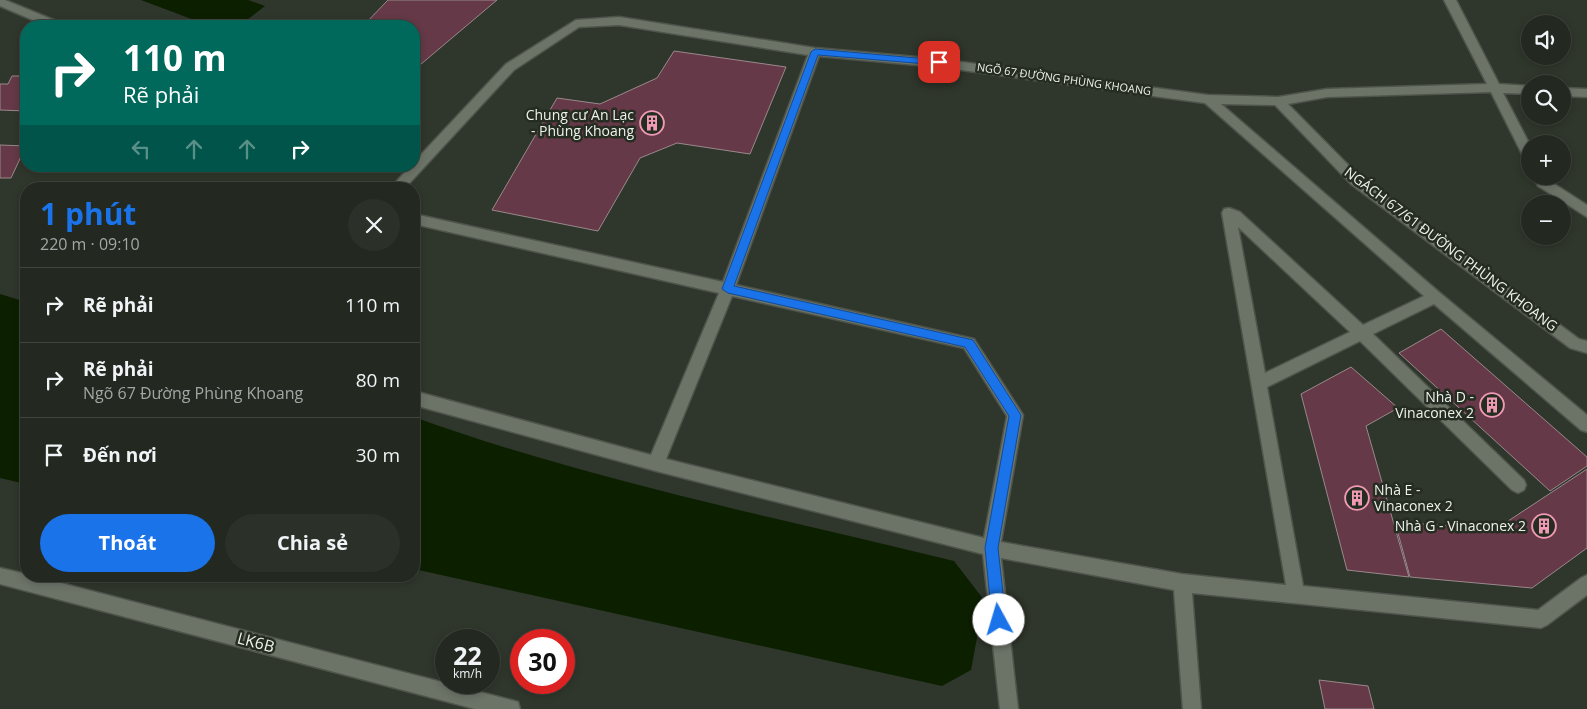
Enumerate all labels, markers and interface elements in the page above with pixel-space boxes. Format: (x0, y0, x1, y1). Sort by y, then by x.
map controls (1521, 15, 1571, 245)
button: sound (1521, 15, 1571, 65)
text: 110 m (123, 34, 227, 81)
icon: right (40, 40, 105, 105)
pin (918, 41, 960, 83)
icon: arrive (925, 48, 953, 76)
street label: NGÕ 67 ĐƯỜNG PHÙNG KHOANG (976, 59, 1152, 98)
button: search (1521, 75, 1571, 125)
text: Rẽ phải (123, 79, 199, 109)
place label: Chung cư An Lạc - Phùng Khoang (526, 105, 634, 140)
building icon: Chung cư An Lạc - Phùng Khoang (639, 110, 665, 136)
icon: left (127, 135, 155, 163)
icon: ahead (180, 135, 208, 163)
icon: ahead (233, 135, 261, 163)
icon: right (286, 135, 314, 163)
button: + (1521, 135, 1571, 185)
street label: NGÁCH 67/61 ĐƯỜNG PHÙNG KHOANG (1341, 162, 1562, 335)
text: 1 phút (40, 193, 136, 234)
button: − (1521, 195, 1571, 245)
button: close (348, 199, 400, 251)
text: 220 m · 09:10 (40, 233, 140, 255)
icon: right (40, 291, 68, 319)
text: Rẽ phải (83, 292, 154, 318)
text: 110 m (345, 292, 400, 318)
text: Rẽ phải (83, 356, 154, 382)
icon: right (40, 366, 68, 394)
text: 80 m (356, 367, 400, 393)
text: Ngõ 67 Đường Phùng Khoang (83, 382, 303, 404)
place label: Nhà D - Vinaconex 2 (1395, 387, 1474, 422)
building icon: Nhà D - Vinaconex 2 (1479, 392, 1505, 418)
icon: arrive (40, 441, 68, 469)
text: Đến nơi (83, 442, 157, 468)
text: 30 m (356, 442, 400, 468)
place label: Nhà E - Vinaconex 2 (1374, 480, 1453, 515)
building icon: Nhà E - Vinaconex 2 (1344, 485, 1370, 511)
building icon: Nhà G - Vinaconex 2 (1531, 513, 1557, 539)
button: Thoát (40, 514, 215, 572)
button: Chia sẻ (225, 514, 400, 572)
place label: Nhà G - Vinaconex 2 (1395, 516, 1526, 535)
position arrow (972, 593, 1024, 645)
street label: LK6B (235, 627, 277, 657)
speed limit sign: 30 (510, 629, 575, 694)
text: 22 (453, 638, 482, 672)
text: km/h (453, 665, 482, 682)

